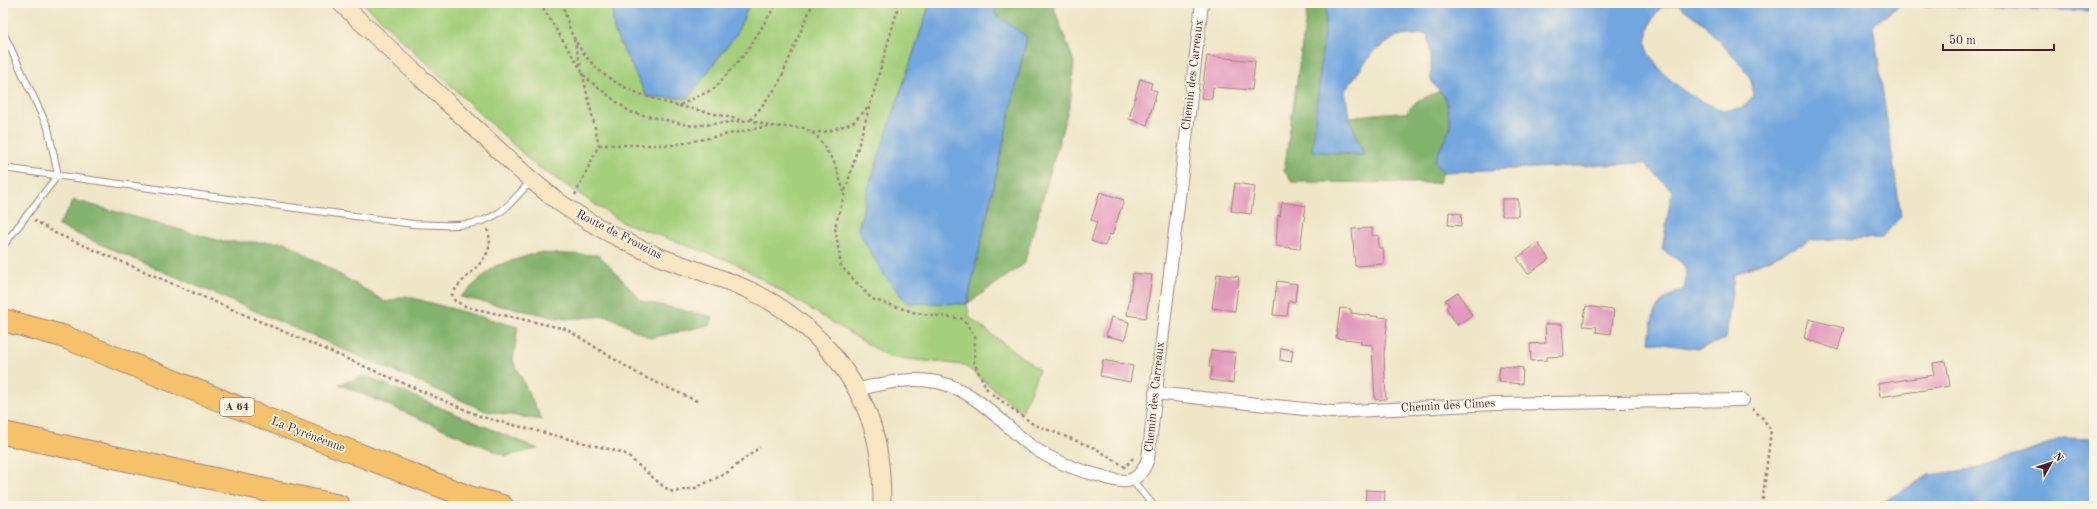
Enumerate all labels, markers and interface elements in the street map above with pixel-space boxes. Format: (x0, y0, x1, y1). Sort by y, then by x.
street label: Chemin des Carreaux (1180, 19, 1206, 131)
scale bar (1943, 26, 2054, 52)
text: 50 m (1949, 34, 1976, 47)
street label: Route de Frouzins (574, 208, 664, 262)
street label: Chemin des Carreaux (1143, 341, 1167, 453)
road number: A 64 (220, 398, 254, 416)
street label: Chemin des Cimes (1400, 398, 1496, 414)
street label: La Pyrénéenne (269, 415, 347, 455)
north arrow (2031, 443, 2071, 483)
text: N (2051, 451, 2065, 465)

